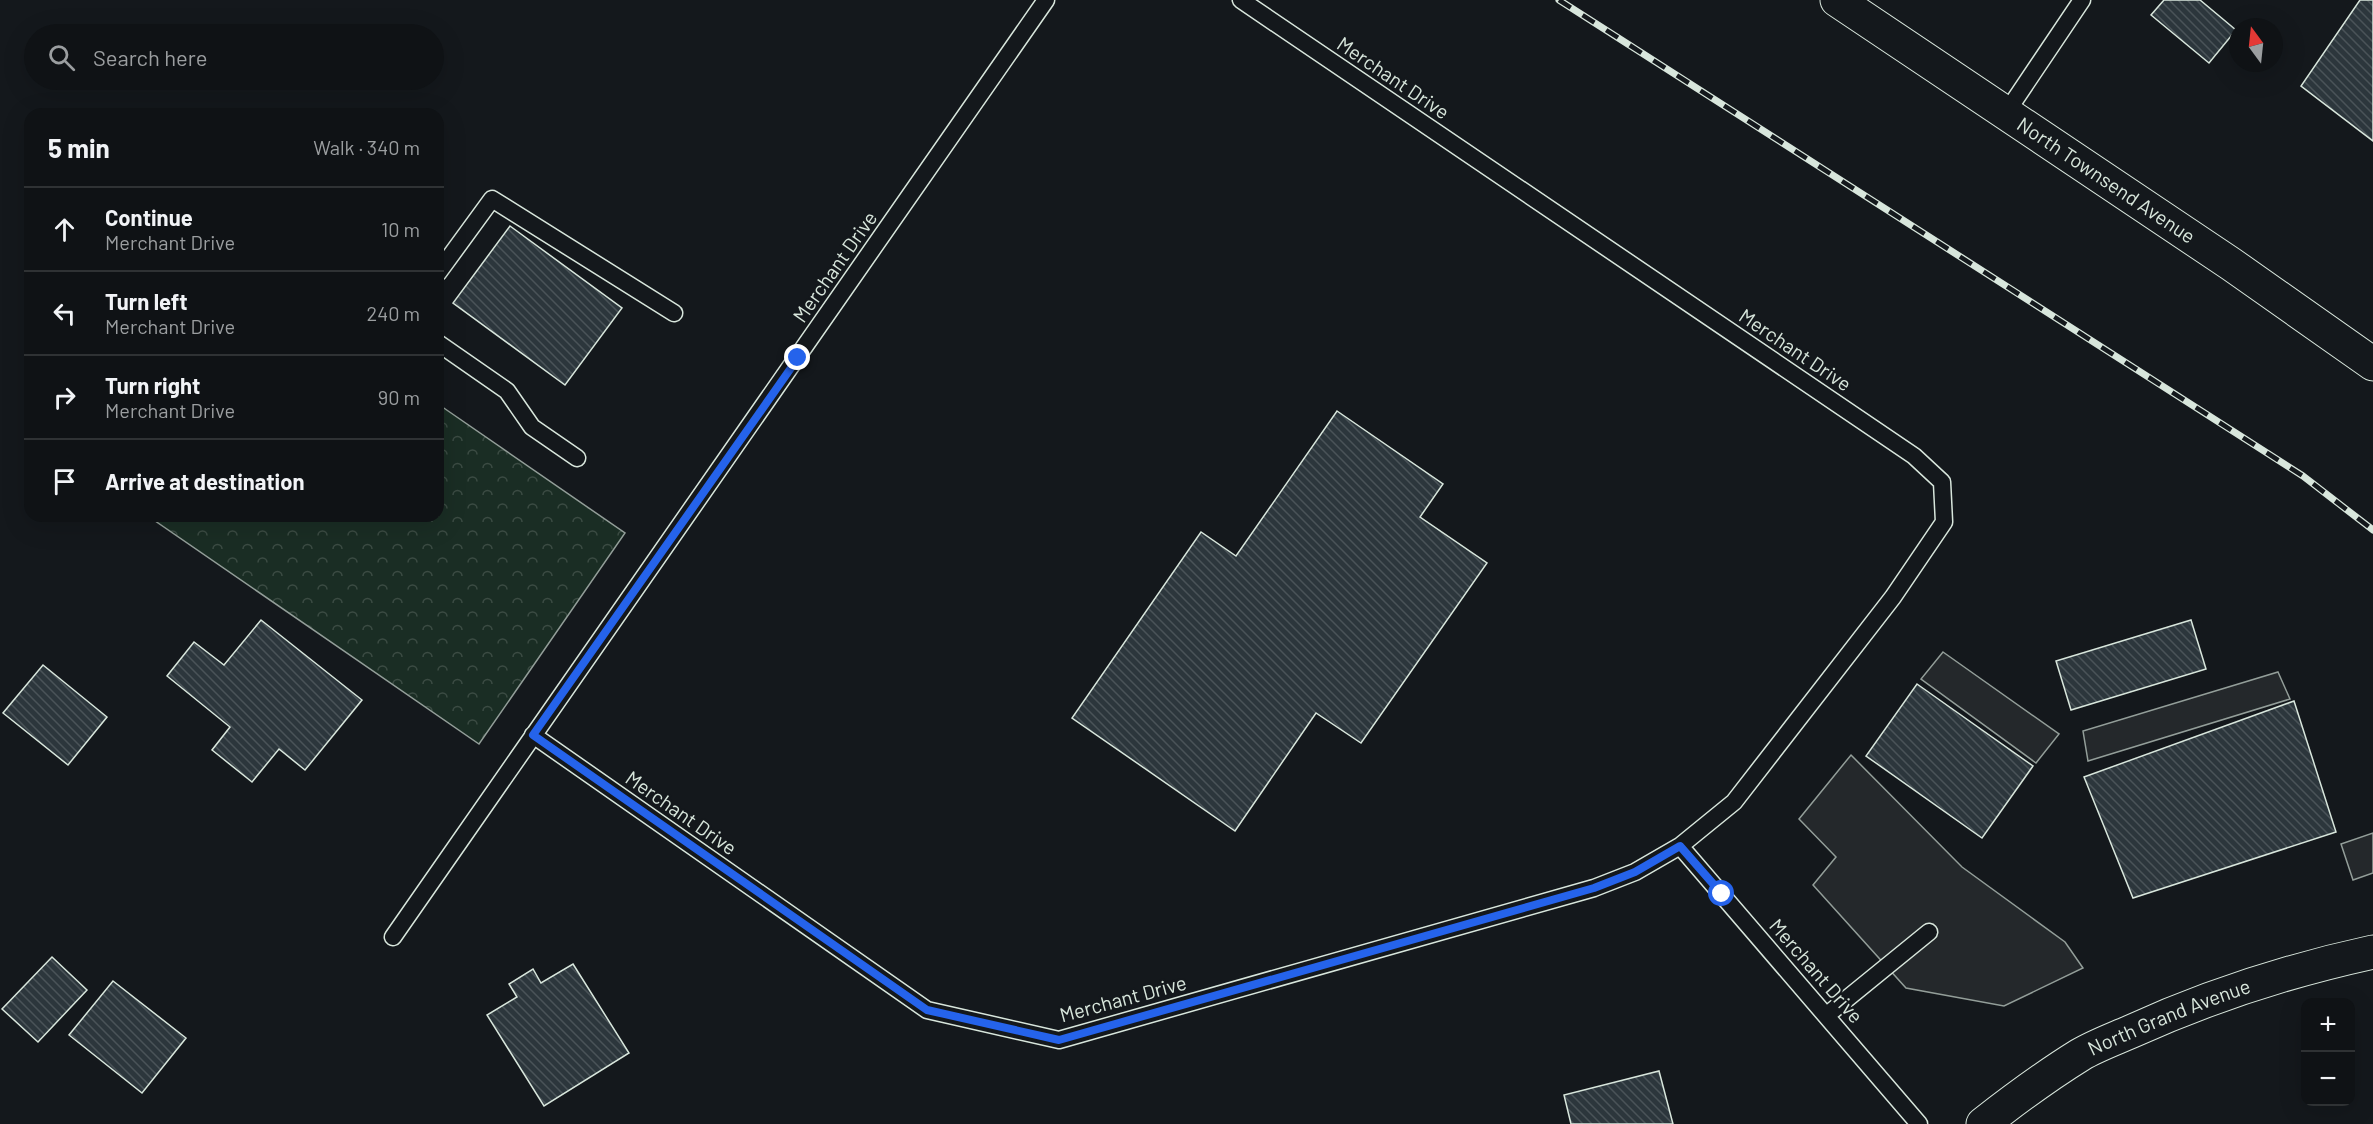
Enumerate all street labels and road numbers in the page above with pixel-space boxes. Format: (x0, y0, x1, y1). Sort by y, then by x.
street label: Merchant Drive (1333, 31, 1454, 124)
street label: North Townsend Avenue (2013, 111, 2200, 248)
street label: Merchant Drive (787, 206, 881, 327)
street label: Merchant Drive (1735, 303, 1856, 396)
street label: Merchant Drive (621, 765, 742, 859)
street label: Merchant Drive (1765, 913, 1869, 1027)
street label: Merchant Drive (1057, 970, 1189, 1026)
street label: North Grand Avenue (2084, 973, 2253, 1060)

